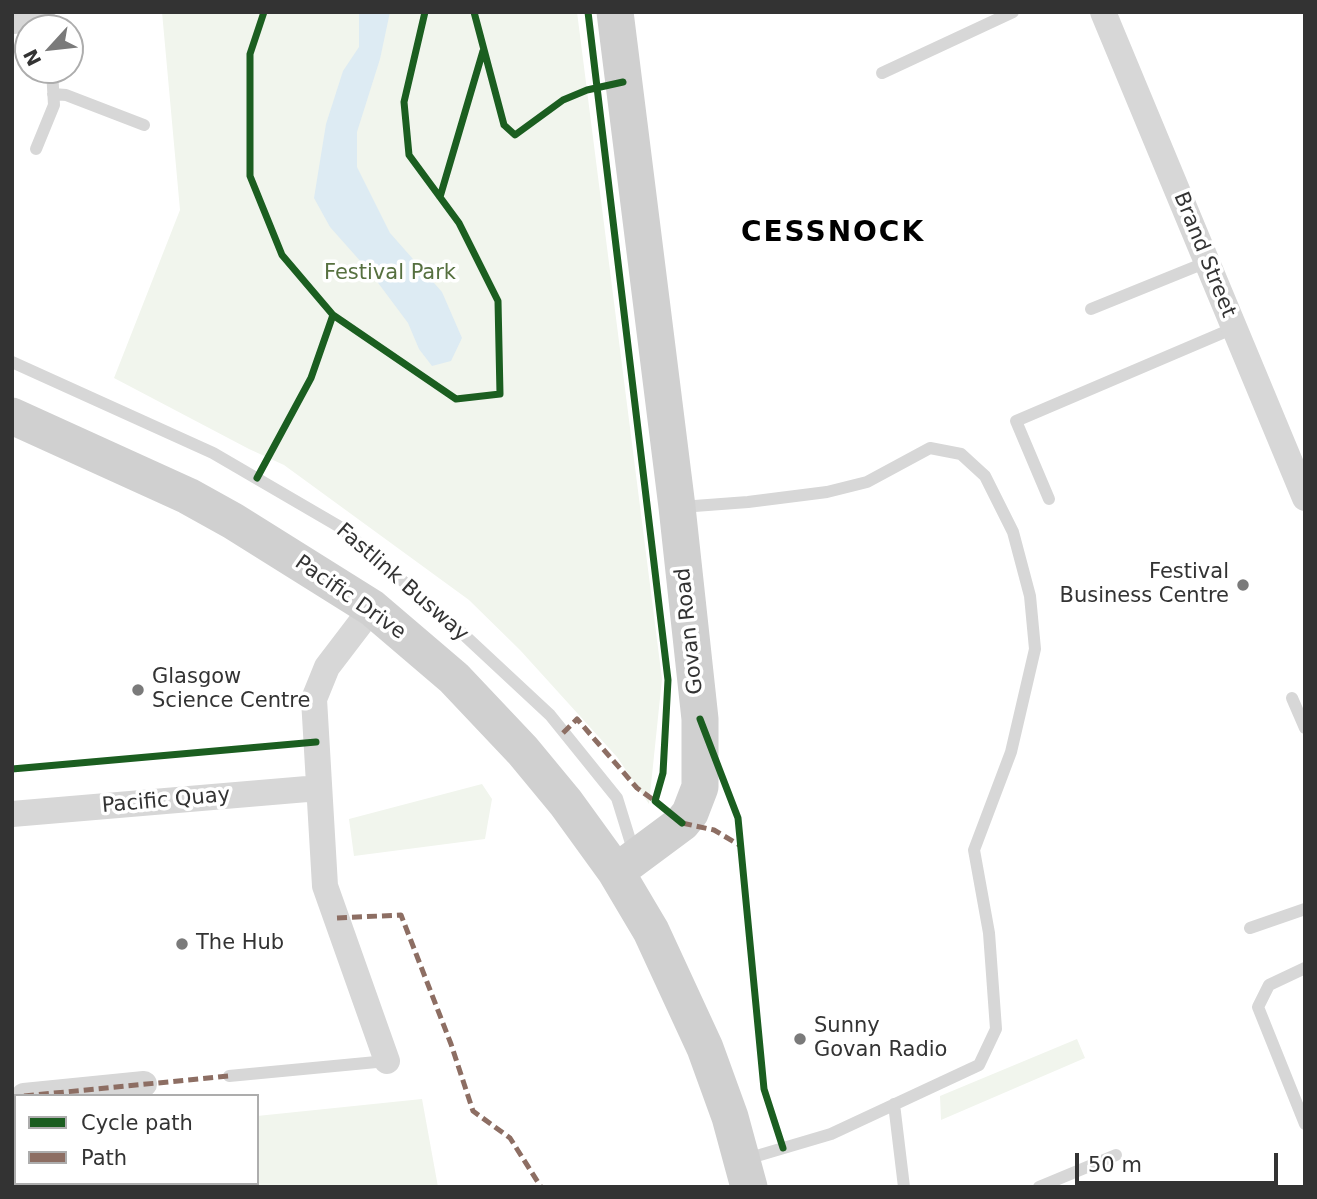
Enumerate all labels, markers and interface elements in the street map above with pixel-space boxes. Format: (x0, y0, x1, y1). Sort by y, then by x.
north arrow (14, 14, 84, 84)
text: N (19, 46, 45, 70)
street label: Brand Street (1167, 189, 1241, 321)
district label: CESSNOCK (742, 217, 924, 251)
park label: Festival Park (324, 261, 456, 287)
street label: Fastlink Busway (331, 519, 473, 647)
street label: Pacific Drive (290, 551, 410, 645)
place label: Festival Business Centre (1060, 560, 1229, 610)
street label: Govan Road (671, 566, 709, 696)
marker: Festival Business Centre (1235, 577, 1251, 593)
place label: Glasgow Science Centre (152, 665, 310, 715)
marker: Glasgow Science Centre (130, 682, 146, 698)
street label: Pacific Quay (101, 783, 231, 819)
place label: The Hub (196, 931, 284, 957)
marker: The Hub (174, 936, 190, 952)
place label: Sunny Govan Radio (814, 1014, 947, 1064)
marker: Sunny Govan Radio (792, 1031, 808, 1047)
legend (14, 1094, 259, 1185)
text: Cycle path (81, 1111, 193, 1135)
scale bar (1079, 1140, 1282, 1184)
text: Path (81, 1146, 127, 1170)
text: 50 m (1088, 1153, 1142, 1177)

